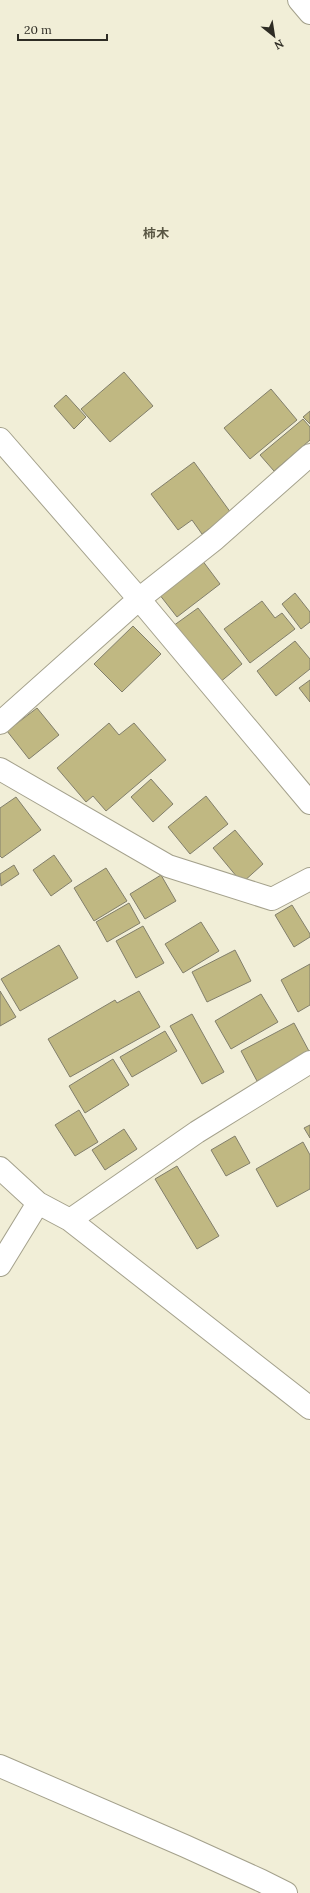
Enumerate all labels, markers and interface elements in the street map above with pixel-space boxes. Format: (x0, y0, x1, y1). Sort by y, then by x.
scale bar (18, 16, 107, 42)
north arrow (254, 16, 294, 56)
text: 20 m (24, 22, 52, 37)
text: N (271, 36, 286, 53)
district label: 柿木 (143, 225, 170, 242)

